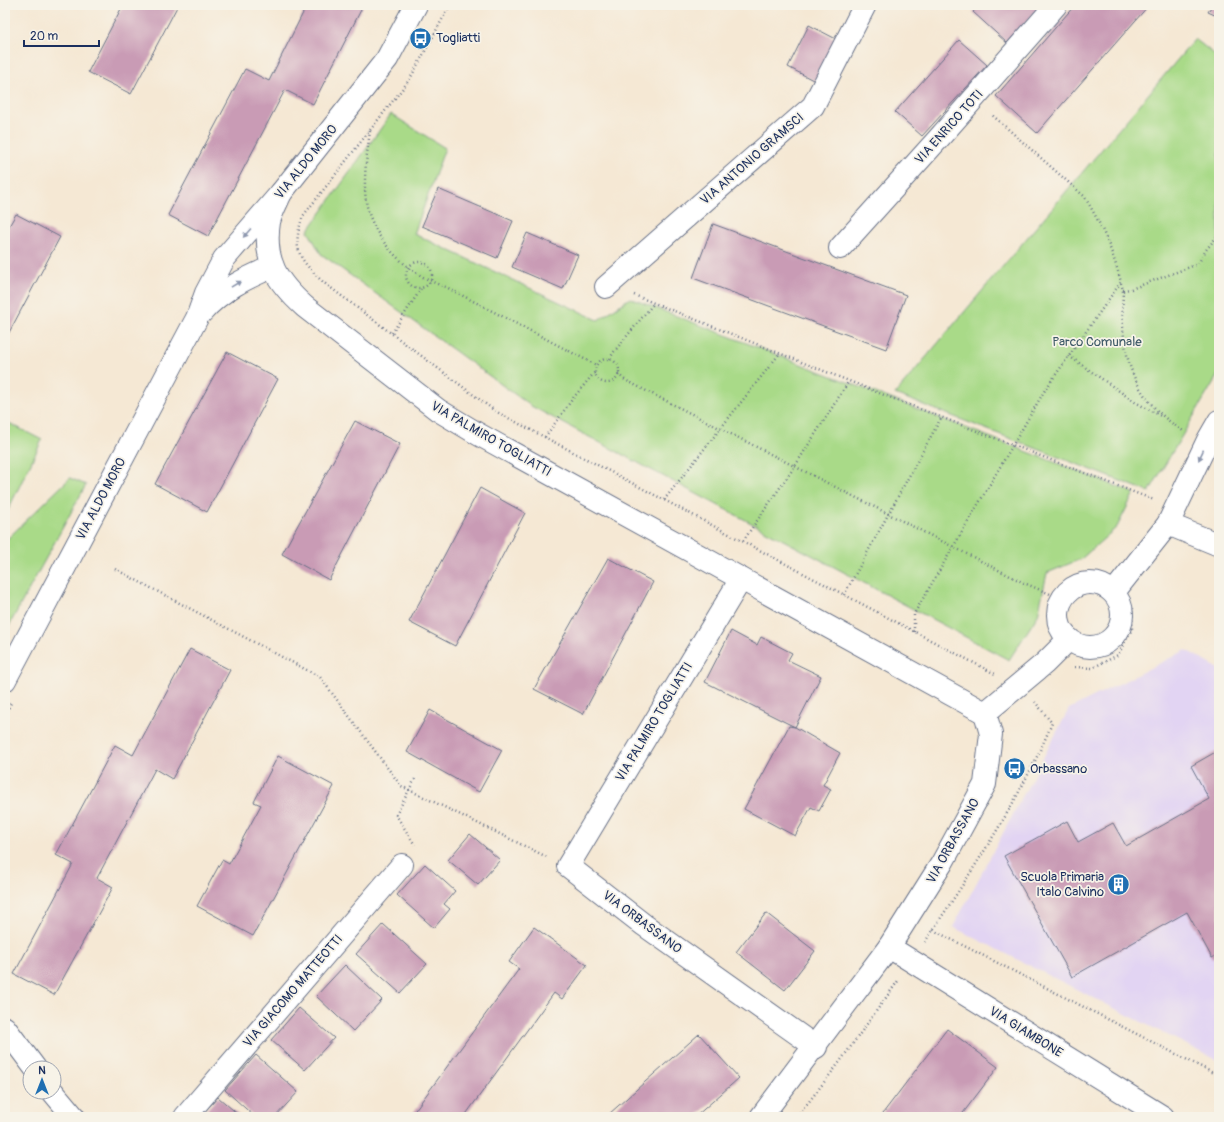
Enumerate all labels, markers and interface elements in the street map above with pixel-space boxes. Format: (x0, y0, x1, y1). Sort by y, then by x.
scale bar (24, 22, 99, 48)
bus stop icon: Togliatti (407, 25, 433, 51)
text: 20 m (30, 29, 59, 44)
place label: Togliatti (436, 30, 480, 46)
street label: VIA ENRICO TOTI (911, 86, 987, 168)
street label: VIA ANTONIO GRAMSCI (697, 110, 807, 208)
street label: VIA ALDO MORO (271, 122, 341, 202)
one-way arrow (242, 228, 251, 239)
one-way arrow (230, 280, 242, 287)
park label: Parco Comunale (1052, 334, 1142, 350)
street label: VIA PALMIRO TOGLIATTI (428, 398, 554, 480)
one-way arrow (1198, 449, 1204, 461)
street label: VIA ALDO MORO (73, 455, 129, 543)
street label: VIA PALMIRO TOGLIATTI (612, 659, 696, 785)
bus stop icon: Orbassano (1002, 756, 1028, 782)
place label: Orbassano (1030, 761, 1087, 777)
street label: VIA ORBASSANO (923, 796, 983, 886)
place label: Scuola Primaria Italo Calvino (1020, 869, 1104, 900)
building icon: Scuola Primaria Italo Calvino (1106, 871, 1132, 897)
street label: VIA ORBASSANO (599, 887, 685, 957)
street label: VIA GIACOMO MATTEOTTI (240, 931, 346, 1051)
street label: VIA GIAMBONE (986, 1003, 1066, 1061)
north arrow (22, 1060, 62, 1100)
text: N (38, 1064, 46, 1077)

